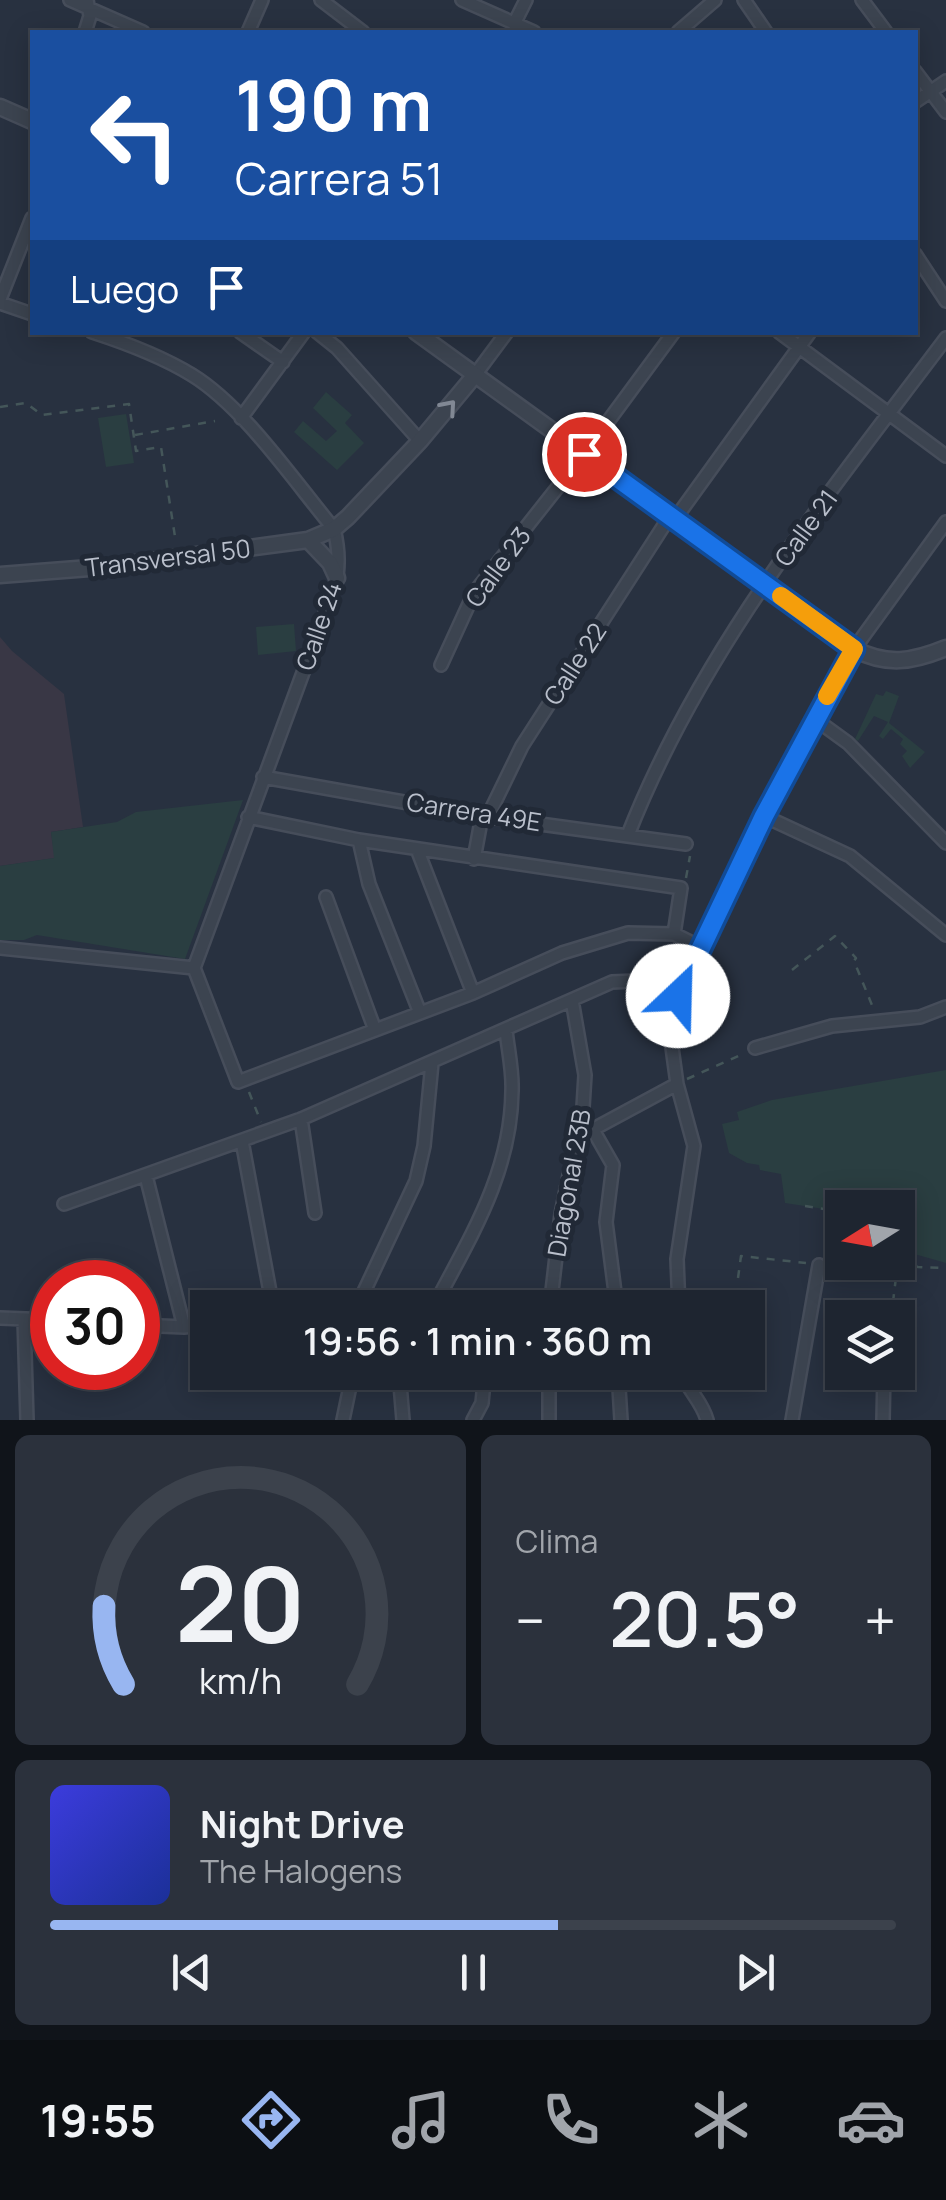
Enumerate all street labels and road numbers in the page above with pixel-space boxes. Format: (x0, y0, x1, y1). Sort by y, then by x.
street label: Calle 21 (766, 482, 845, 573)
street label: Calle 23 (457, 520, 539, 614)
street label: Transversal 50 (83, 530, 253, 585)
street label: Calle 24 (287, 577, 350, 675)
street label: Calle 22 (535, 616, 614, 712)
street label: Carrera 49E (404, 784, 544, 839)
street label: Diagonal 23B (538, 1106, 599, 1259)

